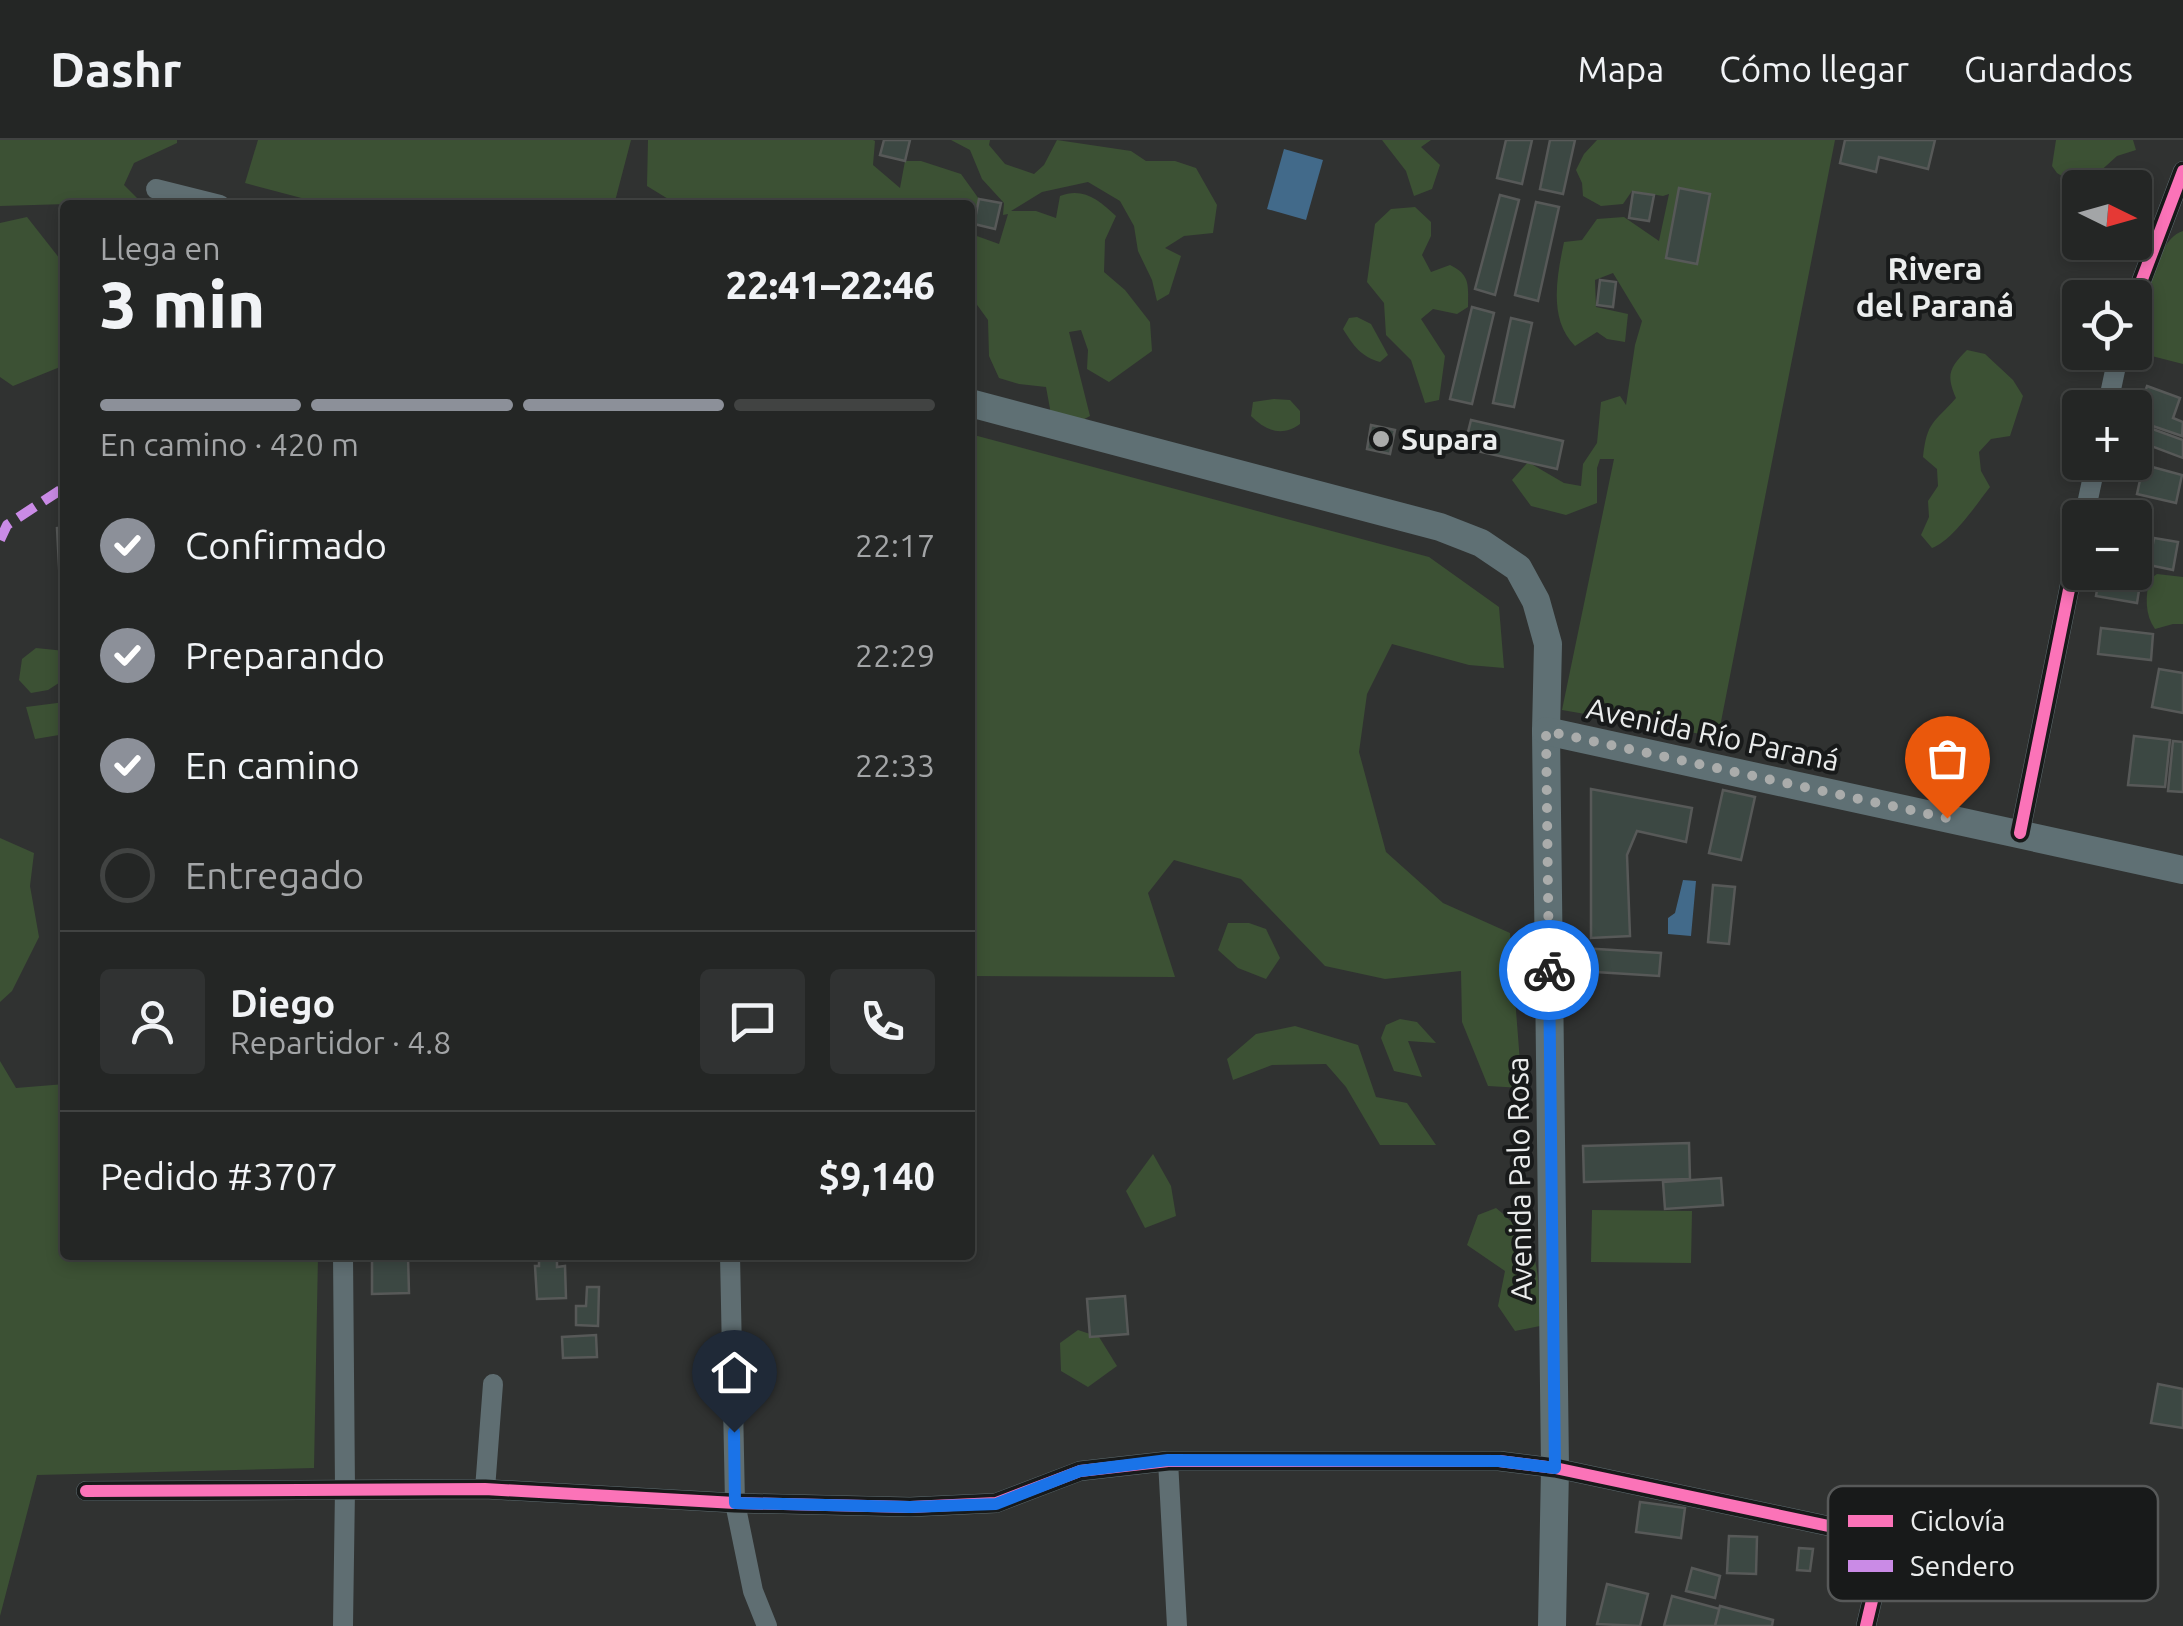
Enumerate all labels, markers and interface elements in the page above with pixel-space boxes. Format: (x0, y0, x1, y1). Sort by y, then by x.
text: Dashr (50, 42, 182, 96)
text: Mapa (1577, 49, 1664, 89)
text: Cómo llegar (1719, 49, 1909, 89)
text: Guardados (1964, 49, 2133, 89)
north arrow (2062, 170, 2152, 260)
map controls (2062, 170, 2152, 590)
text: Llega en (100, 230, 220, 266)
district label: Rivera del Paraná (1856, 250, 2014, 323)
text: 22:41–22:46 (726, 264, 935, 306)
text: 3 min (100, 267, 265, 340)
button: locate (2062, 280, 2152, 370)
button: + (2062, 390, 2152, 480)
place label: Supara (1401, 422, 1498, 456)
text: En camino · 420 m (100, 426, 359, 462)
marker: Supara (1370, 428, 1392, 450)
button: − (2062, 500, 2152, 590)
icon: check (100, 518, 155, 573)
text: Confirmado (185, 524, 387, 566)
text: 22:17 (855, 527, 935, 563)
icon: check (100, 628, 155, 683)
text: Preparando (185, 634, 385, 676)
text: 22:29 (855, 637, 935, 673)
street label: Avenida Río Paraná (1584, 691, 1842, 777)
pin (1905, 716, 1990, 819)
icon: bag (1920, 731, 1975, 786)
icon: check (100, 738, 155, 793)
text: En camino (185, 744, 360, 786)
text: 22:33 (855, 747, 935, 783)
text: Entregado (185, 854, 364, 896)
courier (1499, 920, 1599, 1020)
icon: bike (1522, 943, 1577, 998)
button: person (100, 969, 205, 1074)
button: chat (700, 969, 805, 1074)
button: phone (830, 969, 935, 1074)
text: Diego (230, 982, 335, 1024)
text: Repartidor · 4.8 (230, 1024, 451, 1060)
street label: Avenida Palo Rosa (1500, 1056, 1538, 1302)
text: Pedido #3707 (100, 1155, 338, 1197)
text: $9,140 (818, 1155, 935, 1197)
pin (692, 1330, 777, 1433)
icon: home (707, 1345, 762, 1400)
legend (1828, 1486, 2158, 1601)
text: Ciclovía (1910, 1505, 2006, 1536)
text: Sendero (1910, 1550, 2015, 1581)

